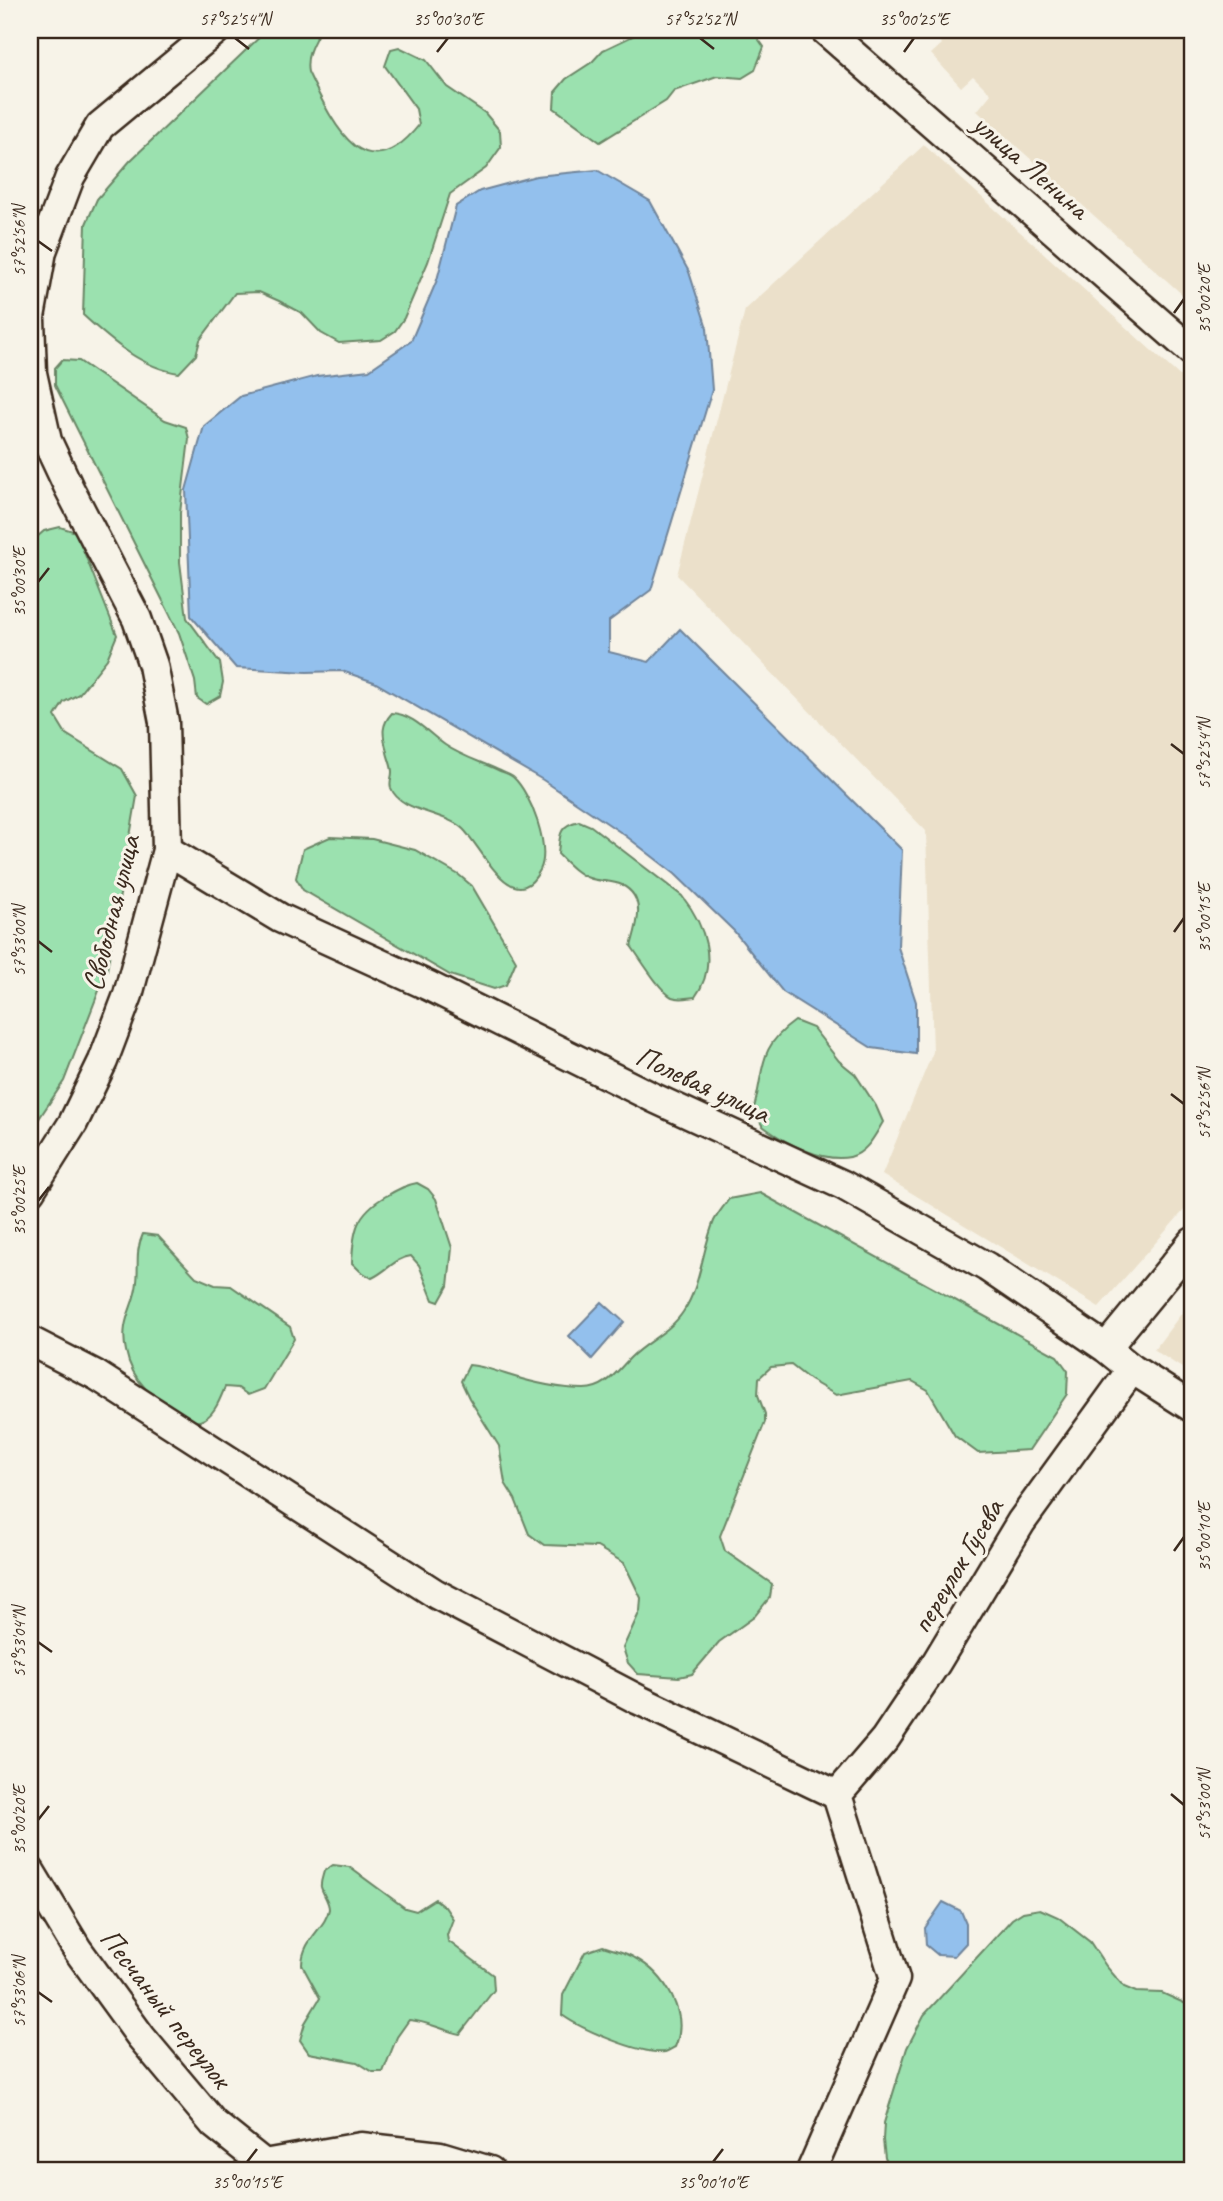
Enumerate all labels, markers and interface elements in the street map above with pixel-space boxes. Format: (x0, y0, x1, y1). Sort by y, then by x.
text: 57°52'54"N (200, 8, 274, 30)
text: 35°00'30"E (413, 8, 485, 30)
text: 57°52'52"N (665, 8, 739, 30)
text: 35°00'25"E (879, 8, 951, 30)
street label: улица Ленина (963, 104, 1099, 229)
text: 57°52'56"N (8, 202, 30, 276)
text: 35°00'20"E (1193, 262, 1215, 334)
text: 35°00'30"E (8, 545, 30, 617)
text: 57°52'54"N (1193, 715, 1215, 789)
street label: Свободная улица (73, 830, 149, 995)
text: 35°00'15"E (1193, 881, 1215, 953)
text: 57°53'00"N (8, 902, 30, 976)
street label: Полевая улица (630, 1036, 778, 1132)
text: 57°52'56"N (1193, 1065, 1215, 1139)
text: 35°00'25"E (8, 1164, 30, 1236)
street label: переулок Гусева (902, 1490, 1013, 1640)
text: 35°00'10"E (1193, 1500, 1215, 1572)
text: 57°53'04"N (8, 1603, 30, 1677)
text: 57°53'00"N (1193, 1766, 1215, 1840)
text: 35°00'20"E (8, 1783, 30, 1855)
street label: Песчаный переулок (92, 1920, 242, 2098)
text: 57°53'06"N (8, 1953, 30, 2027)
text: 35°00'15"E (212, 2171, 284, 2193)
text: 35°00'10"E (678, 2171, 750, 2193)

